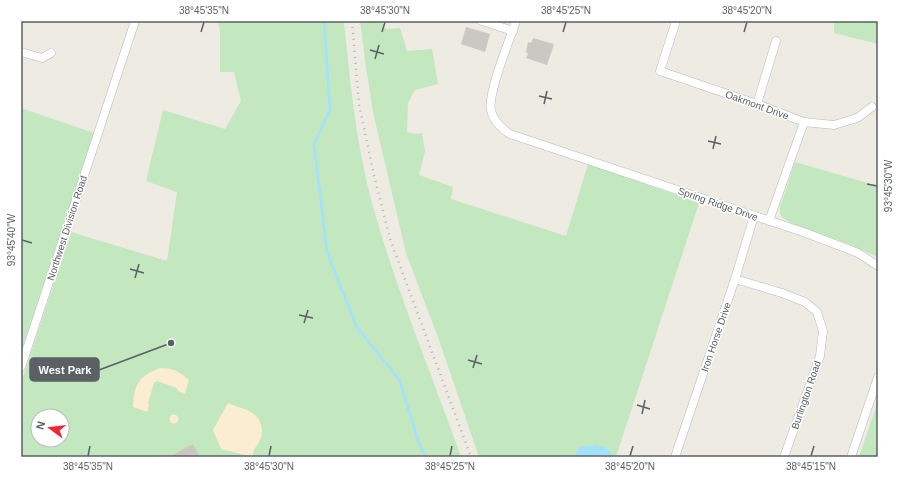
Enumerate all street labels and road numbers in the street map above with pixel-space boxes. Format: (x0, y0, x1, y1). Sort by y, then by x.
street label: Oakmont Drive (724, 88, 791, 122)
street label: Northwest Division Road (45, 174, 89, 282)
street label: Spring Ridge Drive (677, 185, 760, 223)
street label: Iron Horse Drive (699, 300, 733, 373)
street label: Burlington Road (789, 359, 823, 431)

